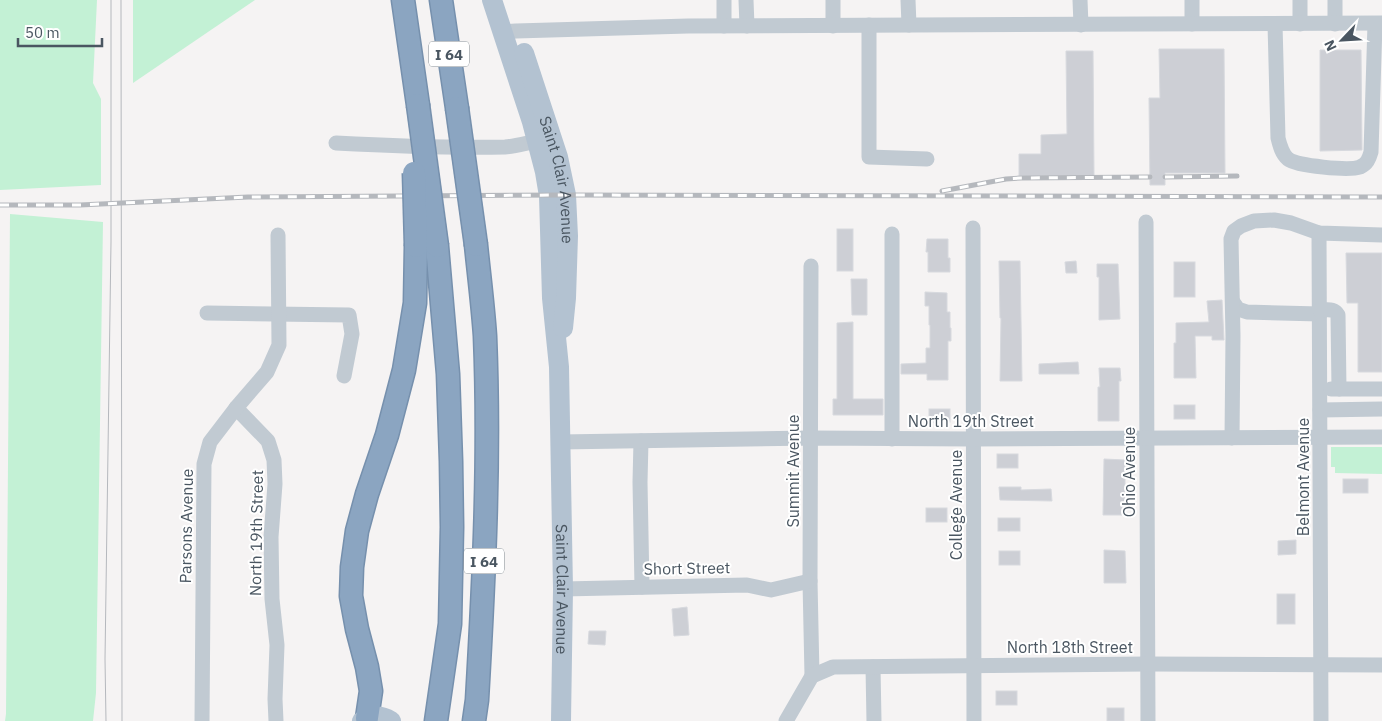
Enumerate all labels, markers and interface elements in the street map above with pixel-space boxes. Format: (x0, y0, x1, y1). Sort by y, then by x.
scale bar (18, 15, 101, 47)
north arrow (1317, 15, 1367, 65)
text: 50 m (25, 23, 60, 42)
text: N (1320, 37, 1341, 54)
road number: I 64 (429, 42, 469, 66)
street label: Saint Clair Avenue (535, 113, 578, 244)
street label: North 19th Street (908, 411, 1034, 431)
street label: Summit Avenue (783, 414, 803, 528)
street label: Belmont Avenue (1293, 418, 1313, 536)
street label: Ohio Avenue (1119, 426, 1139, 517)
street label: College Avenue (946, 449, 966, 560)
street label: Parsons Avenue (175, 468, 197, 584)
street label: North 19th Street (245, 470, 267, 596)
street label: Saint Clair Avenue (552, 524, 573, 655)
road number: I 64 (464, 548, 504, 574)
street label: Short Street (644, 557, 730, 579)
street label: North 18th Street (1007, 637, 1133, 657)

